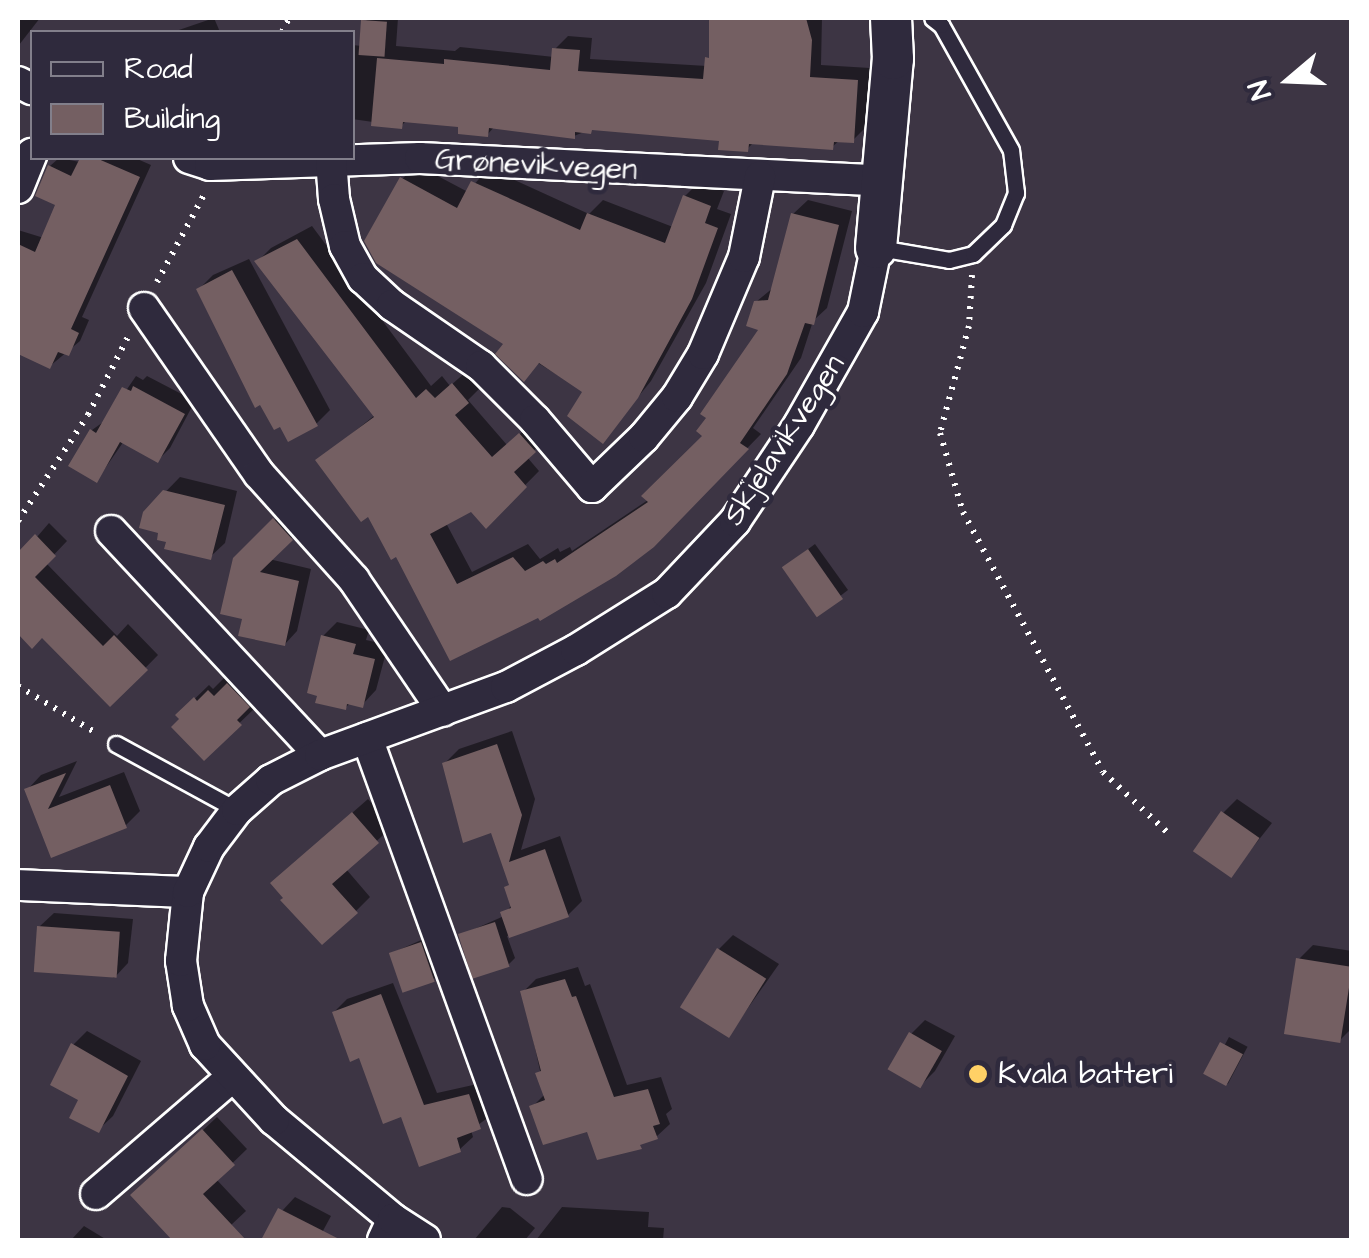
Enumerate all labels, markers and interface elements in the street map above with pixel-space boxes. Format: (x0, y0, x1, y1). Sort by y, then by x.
legend (30, 30, 355, 160)
north arrow (1239, 30, 1339, 130)
text: Road (124, 48, 193, 90)
text: N (1239, 75, 1281, 105)
text: Building (124, 98, 220, 140)
street label: Grønevikvegen (434, 142, 638, 188)
street label: Skjelavikvegen (715, 348, 853, 532)
place label: Kvala batteri (998, 1056, 1173, 1092)
marker: Kvala batteri (967, 1063, 989, 1085)

